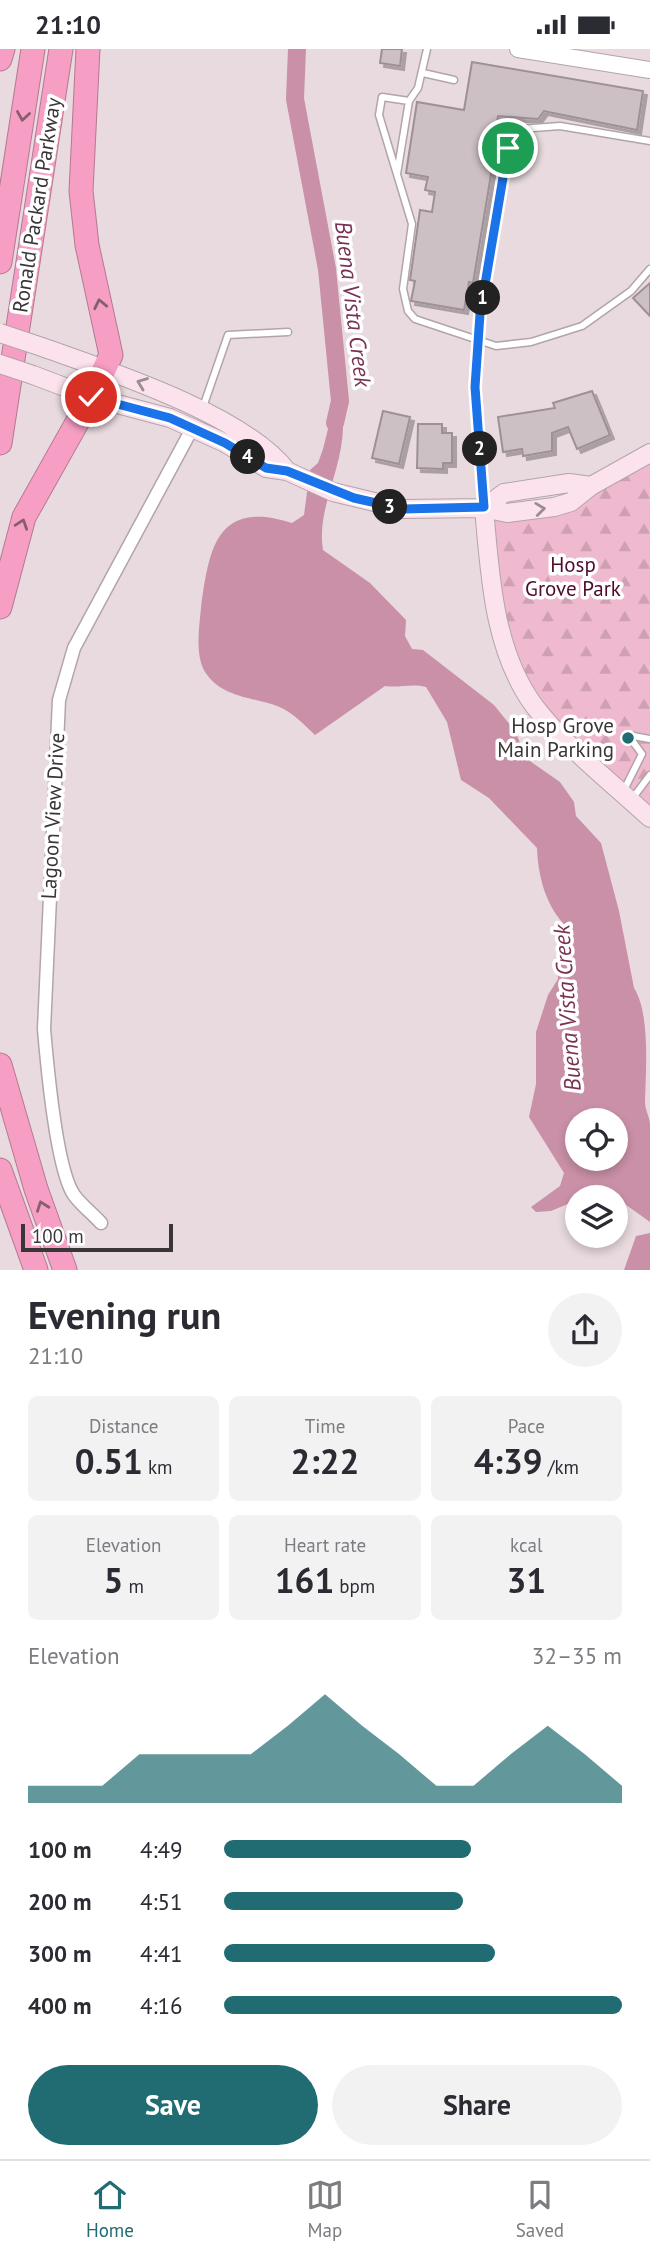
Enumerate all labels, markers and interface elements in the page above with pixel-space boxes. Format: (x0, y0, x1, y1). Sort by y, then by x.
text: 21:10 (35, 8, 101, 41)
street label: Ronald Packard Parkway (6, 95, 67, 314)
one-way arrow (15, 111, 30, 122)
pin (478, 118, 538, 178)
icon: arrive (489, 129, 527, 167)
water label: Buena Vista Creek (329, 219, 378, 390)
pin: 1 (466, 281, 500, 315)
text: 1 (477, 285, 488, 309)
one-way arrow (94, 298, 109, 310)
pin (61, 367, 121, 427)
icon: check (72, 378, 110, 416)
one-way arrow (136, 378, 148, 392)
pin: 2 (462, 431, 498, 467)
text: 2 (474, 436, 485, 460)
pin: 4 (230, 439, 266, 475)
text: 4 (242, 444, 253, 468)
pin: 3 (372, 489, 408, 525)
text: 3 (384, 494, 395, 518)
one-way arrow (534, 501, 546, 516)
one-way arrow (14, 518, 28, 530)
park label: Hosp Grove Park (525, 551, 621, 602)
place label: Hosp Grove Main Parking (497, 712, 614, 763)
marker: Hosp Grove Main Parking (620, 730, 636, 746)
street label: Lagoon View Drive (35, 732, 70, 900)
water label: Buena Vista Creek (546, 922, 587, 1092)
map controls (565, 1108, 628, 1248)
button: locate (565, 1108, 628, 1171)
button: layers (565, 1185, 628, 1248)
one-way arrow (36, 1200, 50, 1212)
scale bar (21, 1221, 173, 1253)
text: 100 m (32, 1224, 84, 1248)
text: Evening run (28, 1290, 221, 1339)
button: share (548, 1293, 622, 1367)
text: 21:10 (28, 1341, 83, 1370)
text: Distance (89, 1414, 158, 1438)
text: Time (305, 1414, 345, 1438)
text: Pace (508, 1414, 545, 1438)
text: 0.51 (75, 1438, 143, 1484)
text: 2:22 (291, 1438, 359, 1484)
text: 4:39 (474, 1438, 543, 1484)
text: km (143, 1455, 173, 1479)
text: /km (543, 1455, 579, 1479)
text: Elevation (86, 1533, 162, 1557)
text: Heart rate (284, 1533, 366, 1557)
text: kcal (510, 1533, 543, 1557)
text: 5 (103, 1557, 123, 1603)
text: 161 (275, 1557, 334, 1603)
text: 31 (506, 1557, 546, 1603)
text: m (123, 1574, 144, 1598)
text: bpm (334, 1574, 375, 1598)
text: Elevation (28, 1641, 120, 1670)
text: 32–35 m (532, 1641, 622, 1670)
text: 100 m (28, 1835, 91, 1864)
text: 4:49 (140, 1835, 183, 1864)
text: 200 m (28, 1887, 91, 1916)
text: 4:51 (140, 1887, 183, 1916)
text: 300 m (28, 1939, 91, 1968)
text: 4:41 (140, 1939, 183, 1968)
text: 400 m (28, 1991, 91, 2020)
text: 4:16 (140, 1991, 183, 2020)
button: Save (28, 2065, 318, 2145)
button: Share (332, 2065, 622, 2145)
tab: Home (86, 2176, 134, 2242)
tab: Map (306, 2176, 344, 2242)
tab: Saved (516, 2176, 564, 2242)

